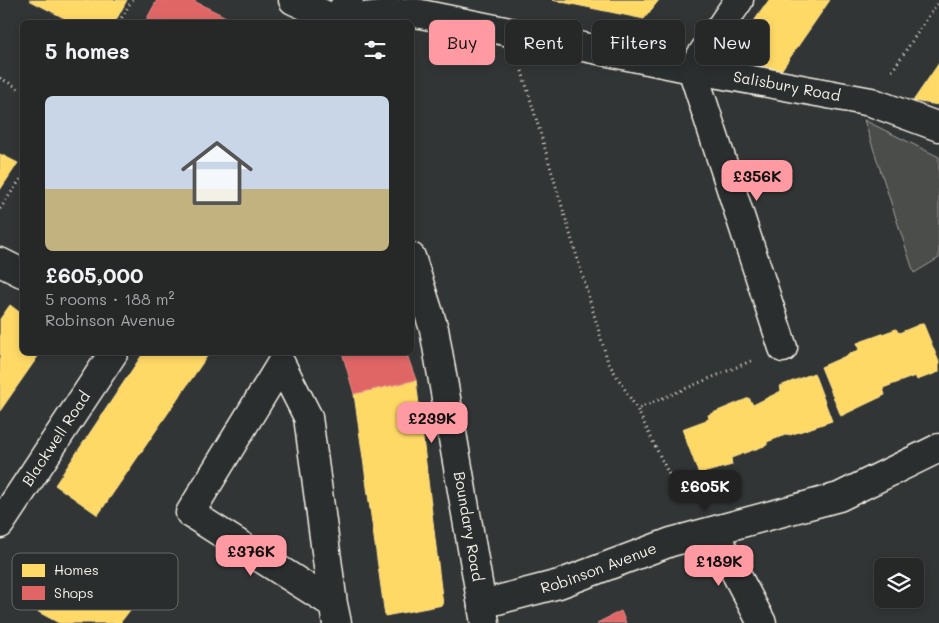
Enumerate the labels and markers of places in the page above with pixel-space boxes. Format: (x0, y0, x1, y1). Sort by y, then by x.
pin: £356K (722, 160, 792, 202)
pin: £239K (397, 402, 467, 444)
pin: £605K (670, 470, 740, 512)
pin: £376K (216, 534, 286, 577)
pin: £189K (684, 544, 754, 587)

